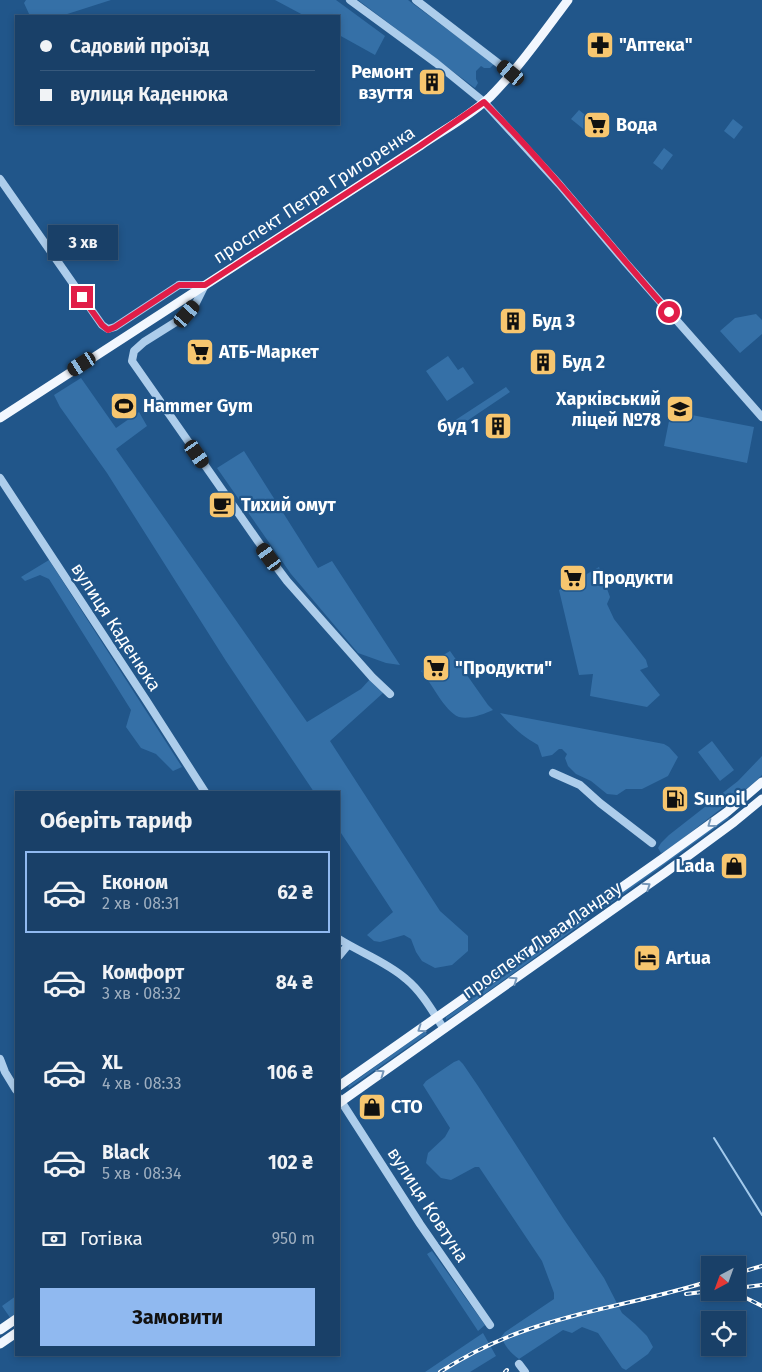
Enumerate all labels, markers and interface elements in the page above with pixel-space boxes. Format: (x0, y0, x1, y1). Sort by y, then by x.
pharmacy icon: "Аптека" (585, 30, 615, 60)
place label: "Аптека" (619, 34, 693, 56)
text: Садовий проїзд (70, 35, 209, 58)
car (494, 58, 527, 88)
place label: Ремонт взуття (351, 61, 413, 104)
building icon: Ремонт взуття (417, 67, 447, 97)
text: вулиця Каденюка (70, 83, 228, 106)
supermarket icon: Вода (582, 110, 612, 140)
place label: Вода (616, 114, 657, 136)
street label: проспект Петра Григоренка (209, 121, 419, 269)
callout: 3 хв (47, 224, 117, 260)
text: 3 хв (68, 233, 98, 252)
route end (71, 286, 93, 308)
car (171, 298, 202, 330)
route start (658, 301, 680, 323)
building icon: Буд 3 (498, 306, 528, 336)
place label: Буд 3 (532, 310, 575, 332)
supermarket icon: АТБ-Маркет (185, 337, 215, 367)
place label: АТБ-Маркет (218, 341, 319, 363)
building icon: Буд 2 (528, 347, 558, 377)
car (65, 350, 98, 378)
place label: Буд 2 (562, 351, 605, 373)
place label: Харківський ліцей №78 (555, 388, 661, 431)
sports icon: Hammer Gym (109, 391, 139, 421)
school or university icon: Харківський ліцей №78 (665, 394, 695, 424)
place label: Hammer Gym (143, 395, 253, 417)
building icon: буд 1 (483, 411, 513, 441)
place label: буд 1 (437, 415, 479, 437)
car (182, 437, 211, 471)
cafe icon: Тихий омут (207, 490, 237, 520)
place label: Тихий омут (241, 494, 336, 516)
car (254, 540, 283, 574)
street label: вулиця Каденюка (66, 559, 166, 695)
supermarket icon: Продукти (558, 563, 588, 593)
place label: Продукти (592, 567, 673, 589)
supermarket icon: "Продукти" (421, 653, 451, 683)
place label: "Продукти" (455, 657, 552, 679)
fuel station icon: Sunoil (660, 784, 690, 814)
place label: Sunoil (694, 788, 747, 810)
text: Оберіть тариф (40, 807, 193, 834)
one-way arrow (707, 818, 717, 827)
shop icon: Lada (719, 851, 749, 881)
place label: Lada (675, 855, 715, 877)
icon: car (42, 870, 87, 915)
text: Економ (102, 871, 168, 894)
street label: проспект Льва Ландау (458, 877, 626, 1003)
text: 62 ₴ (277, 881, 313, 904)
one-way arrow (641, 883, 651, 892)
text: 2 хв · 08:31 (102, 894, 180, 913)
hotel icon: Artua (632, 943, 662, 973)
place label: Artua (665, 947, 711, 969)
icon: car (42, 960, 87, 1005)
text: Комфорт (102, 961, 184, 984)
text: 84 ₴ (276, 971, 313, 994)
one-way arrow (508, 977, 518, 986)
text: 3 хв · 08:32 (102, 984, 181, 1003)
one-way arrow (417, 1023, 427, 1032)
icon: car (42, 1050, 87, 1095)
text: XL (102, 1051, 123, 1074)
text: 106 ₴ (267, 1061, 313, 1084)
one-way arrow (375, 1070, 385, 1079)
text: 4 хв · 08:33 (102, 1074, 182, 1093)
shop icon: СТО (357, 1092, 387, 1122)
place label: СТО (391, 1096, 423, 1118)
icon: car (42, 1140, 87, 1185)
text: Black (102, 1141, 149, 1164)
street label: вулиця Ковтуна (383, 1143, 473, 1267)
text: 102 ₴ (268, 1151, 313, 1174)
text: 5 хв · 08:34 (102, 1164, 182, 1183)
icon: cash (40, 1225, 68, 1253)
text: Готівка (80, 1227, 143, 1250)
text: 950 m (272, 1229, 315, 1248)
north arrow (701, 1256, 746, 1301)
map controls (701, 1256, 746, 1356)
button: Замовити (40, 1288, 315, 1346)
button: locate (701, 1311, 746, 1356)

